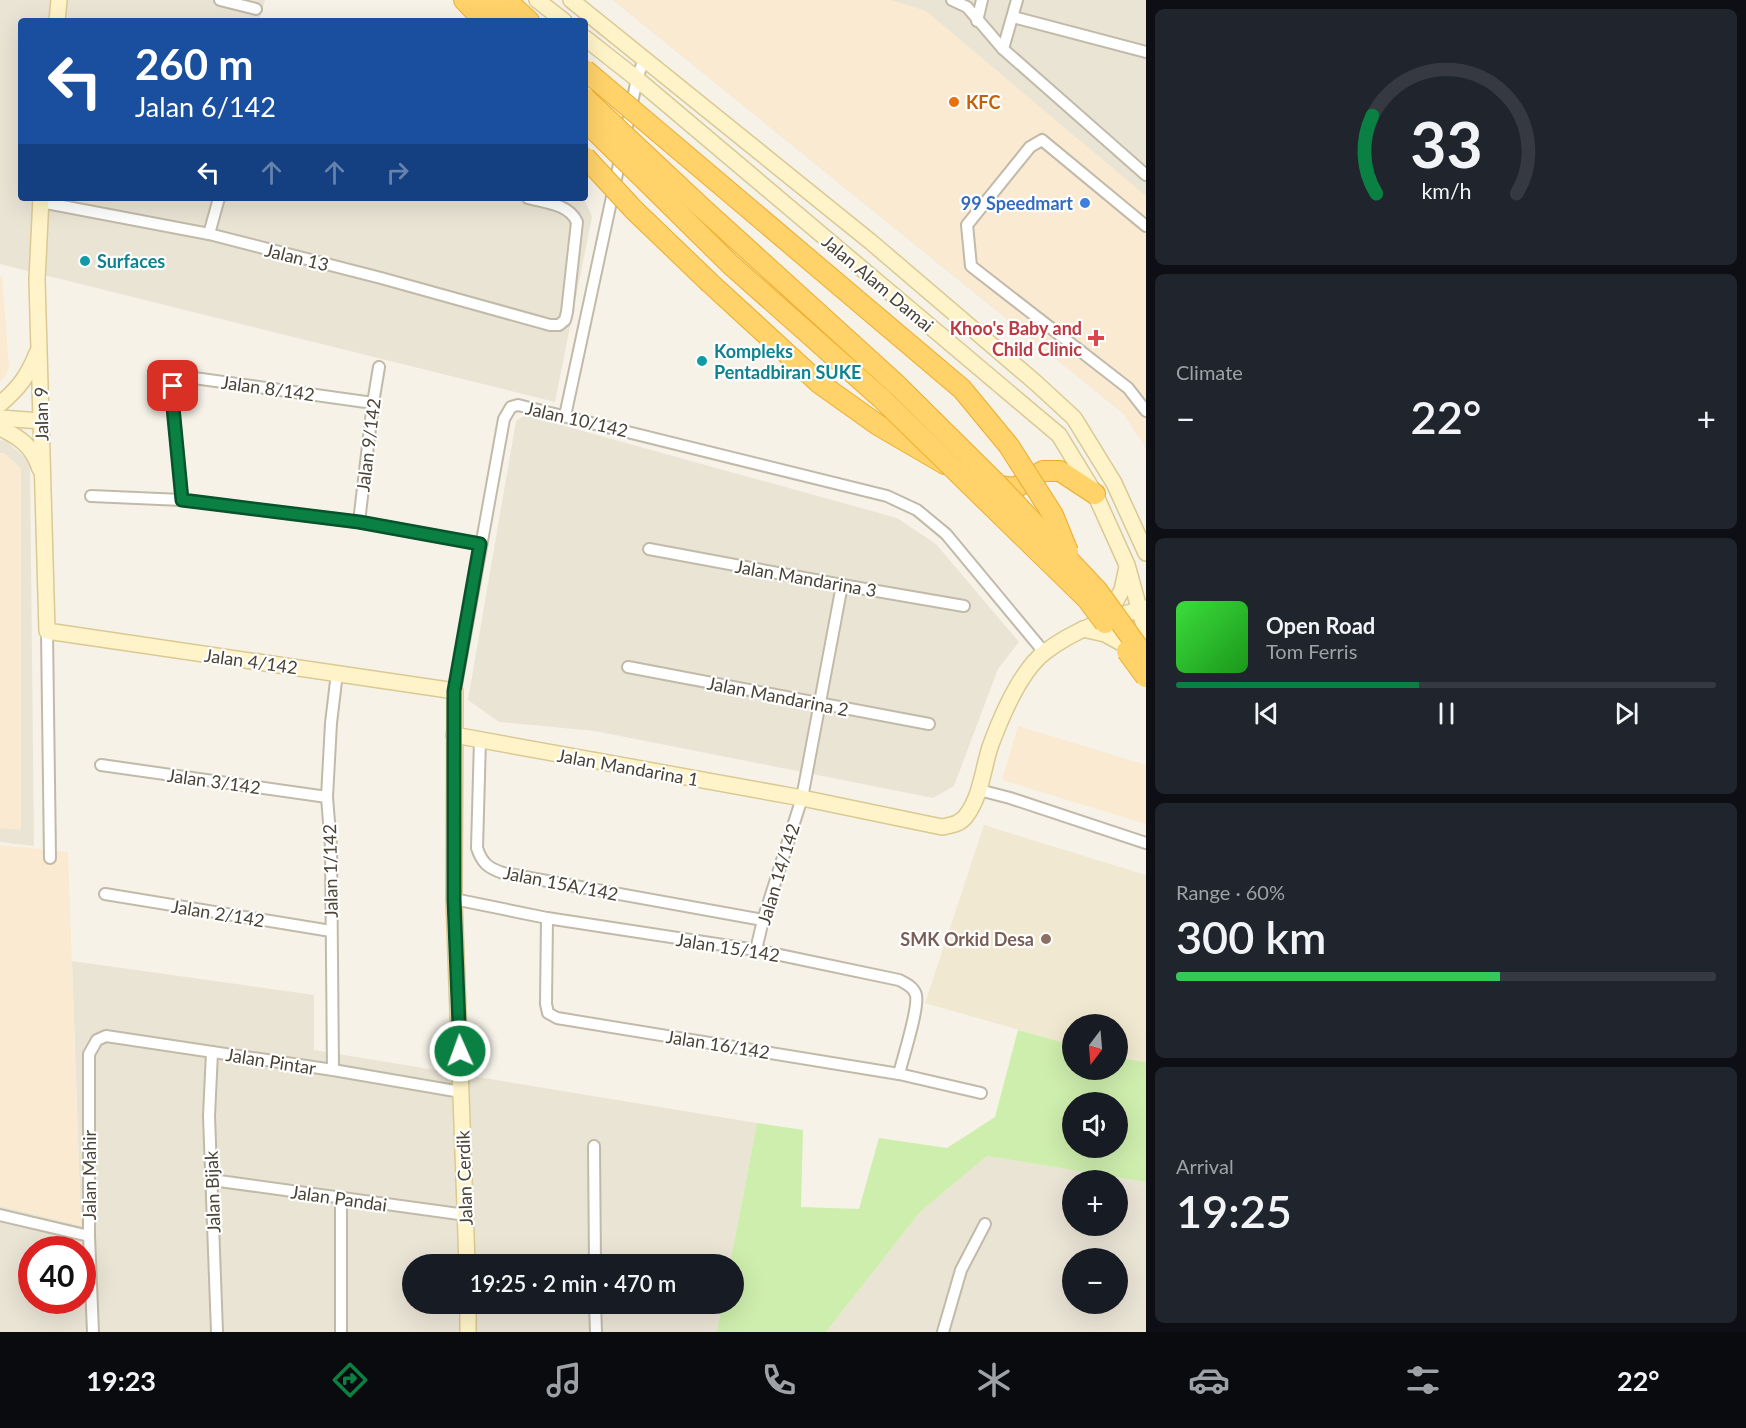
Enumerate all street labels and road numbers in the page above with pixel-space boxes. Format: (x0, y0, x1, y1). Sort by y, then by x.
street label: Jalan Alam Damai (818, 230, 938, 336)
street label: Jalan 13 (263, 238, 331, 276)
street label: Jalan 8/142 (220, 371, 316, 405)
street label: Jalan 9 (30, 387, 52, 441)
street label: Jalan 9/142 (351, 397, 385, 493)
street label: Jalan 10/142 (524, 397, 630, 441)
street label: Jalan Mandarina 3 (733, 555, 879, 601)
street label: Jalan 4/142 (203, 644, 299, 678)
street label: Jalan Mandarina 2 (706, 672, 850, 720)
street label: Jalan Mandarina 1 (555, 744, 701, 790)
street label: Jalan 3/142 (166, 764, 262, 798)
street label: Jalan 14/142 (752, 821, 804, 927)
street label: Jalan 1/142 (318, 824, 342, 918)
street label: Jalan 15A/142 (502, 861, 620, 905)
street label: Jalan 2/142 (170, 895, 266, 931)
street label: Jalan 15/142 (675, 928, 781, 966)
street label: Jalan 16/142 (665, 1025, 771, 1063)
street label: Jalan Pintar (224, 1043, 318, 1079)
street label: Jalan Mahir (78, 1129, 100, 1220)
street label: Jalan Cerdik (451, 1129, 477, 1226)
street label: Jalan Bijak (200, 1150, 224, 1233)
street label: Jalan Pandai (289, 1180, 389, 1216)

